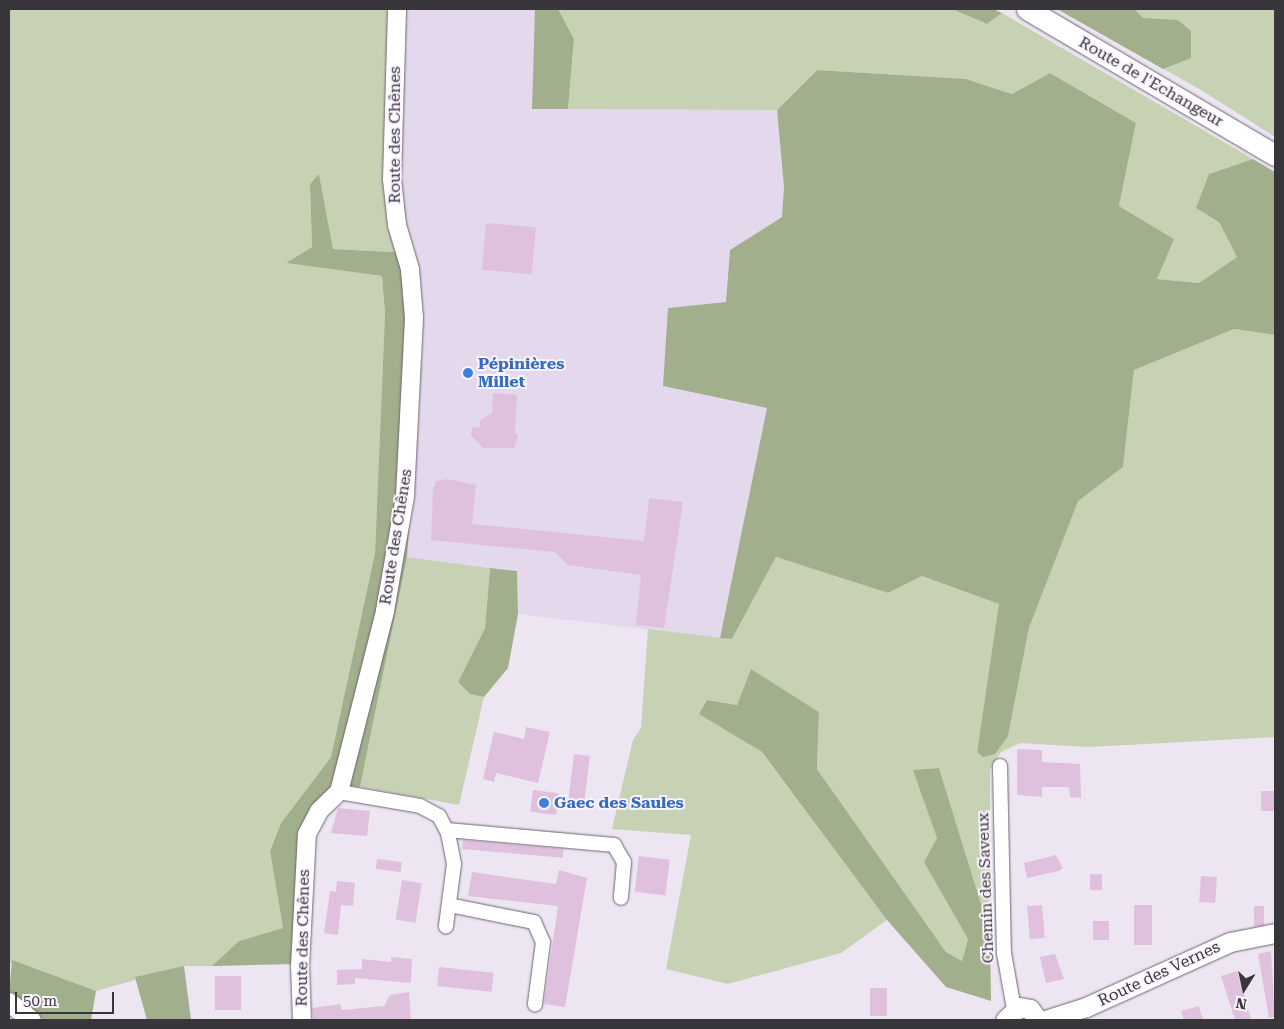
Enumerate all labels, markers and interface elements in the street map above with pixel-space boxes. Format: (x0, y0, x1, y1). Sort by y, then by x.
street label: Route de l'Echangeur (1075, 33, 1227, 131)
street label: Route des Chênes (385, 66, 405, 204)
place label: Pépinières Millet (478, 354, 564, 392)
marker: Pépinières Millet (462, 367, 474, 379)
street label: Route des Chênes (376, 468, 416, 606)
place label: Gaec des Saules (554, 793, 684, 813)
marker: Gaec des Saules (538, 797, 550, 809)
street label: Chemin des Saveux (974, 812, 998, 964)
street label: Route des Chênes (292, 869, 314, 1007)
street label: Route des Vernes (1095, 937, 1223, 1011)
north arrow (1219, 964, 1269, 1014)
scale bar (18, 982, 116, 1014)
text: 50 m (23, 992, 57, 1010)
text: N (1235, 995, 1248, 1013)

